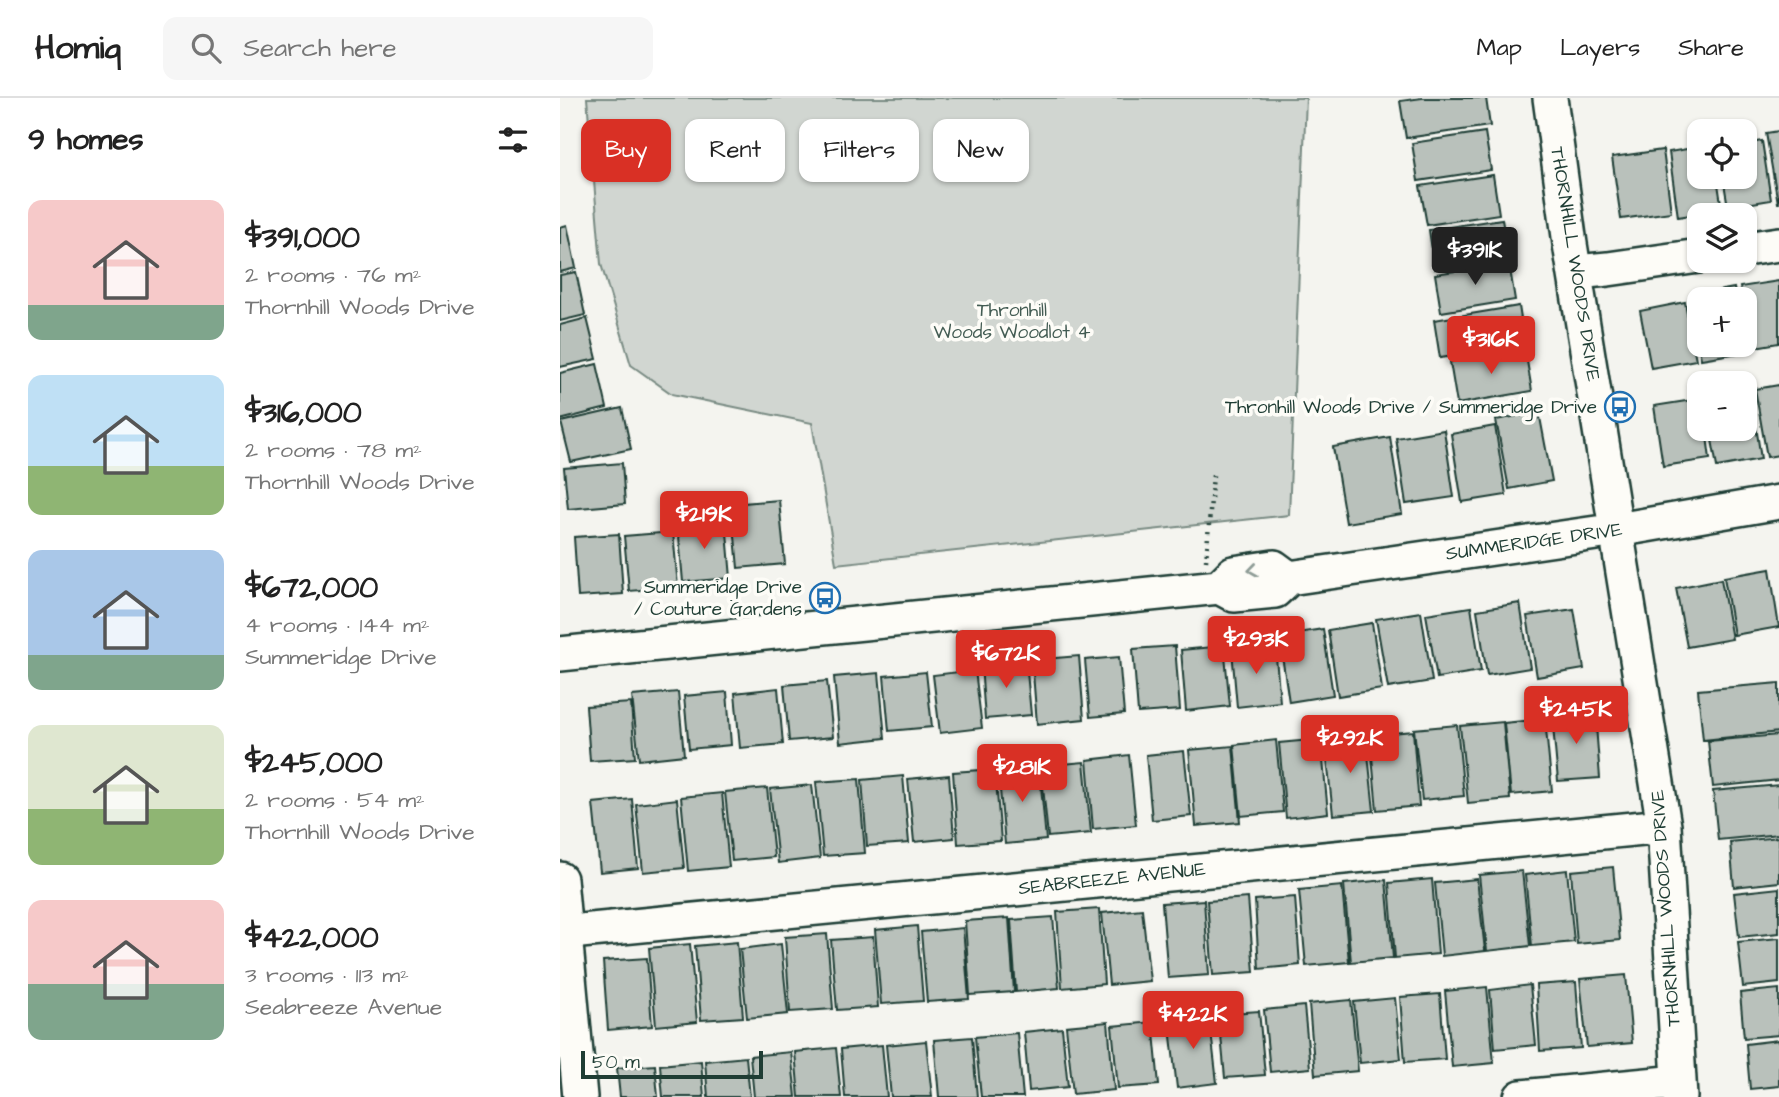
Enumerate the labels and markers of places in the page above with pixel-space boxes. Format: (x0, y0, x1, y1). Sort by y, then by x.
pin: $391K (1426, 228, 1524, 287)
pin: $316K (1442, 316, 1540, 376)
bus stop icon: Thronhill Woods Drive / Summeridge Drive (1603, 390, 1637, 424)
place label: Thronhill Woods Drive / Summeridge Drive (1225, 394, 1597, 422)
pin: $219K (655, 491, 753, 551)
place label: Summeridge Drive / Couture Gardens (634, 574, 802, 623)
bus stop icon: Summeridge Drive / Couture Gardens (808, 581, 842, 615)
pin: $293K (1207, 616, 1305, 676)
pin: $672K (957, 630, 1055, 690)
pin: $245K (1527, 686, 1625, 746)
pin: $292K (1301, 716, 1399, 775)
pin: $281K (973, 744, 1071, 804)
pin: $422K (1144, 992, 1242, 1051)

